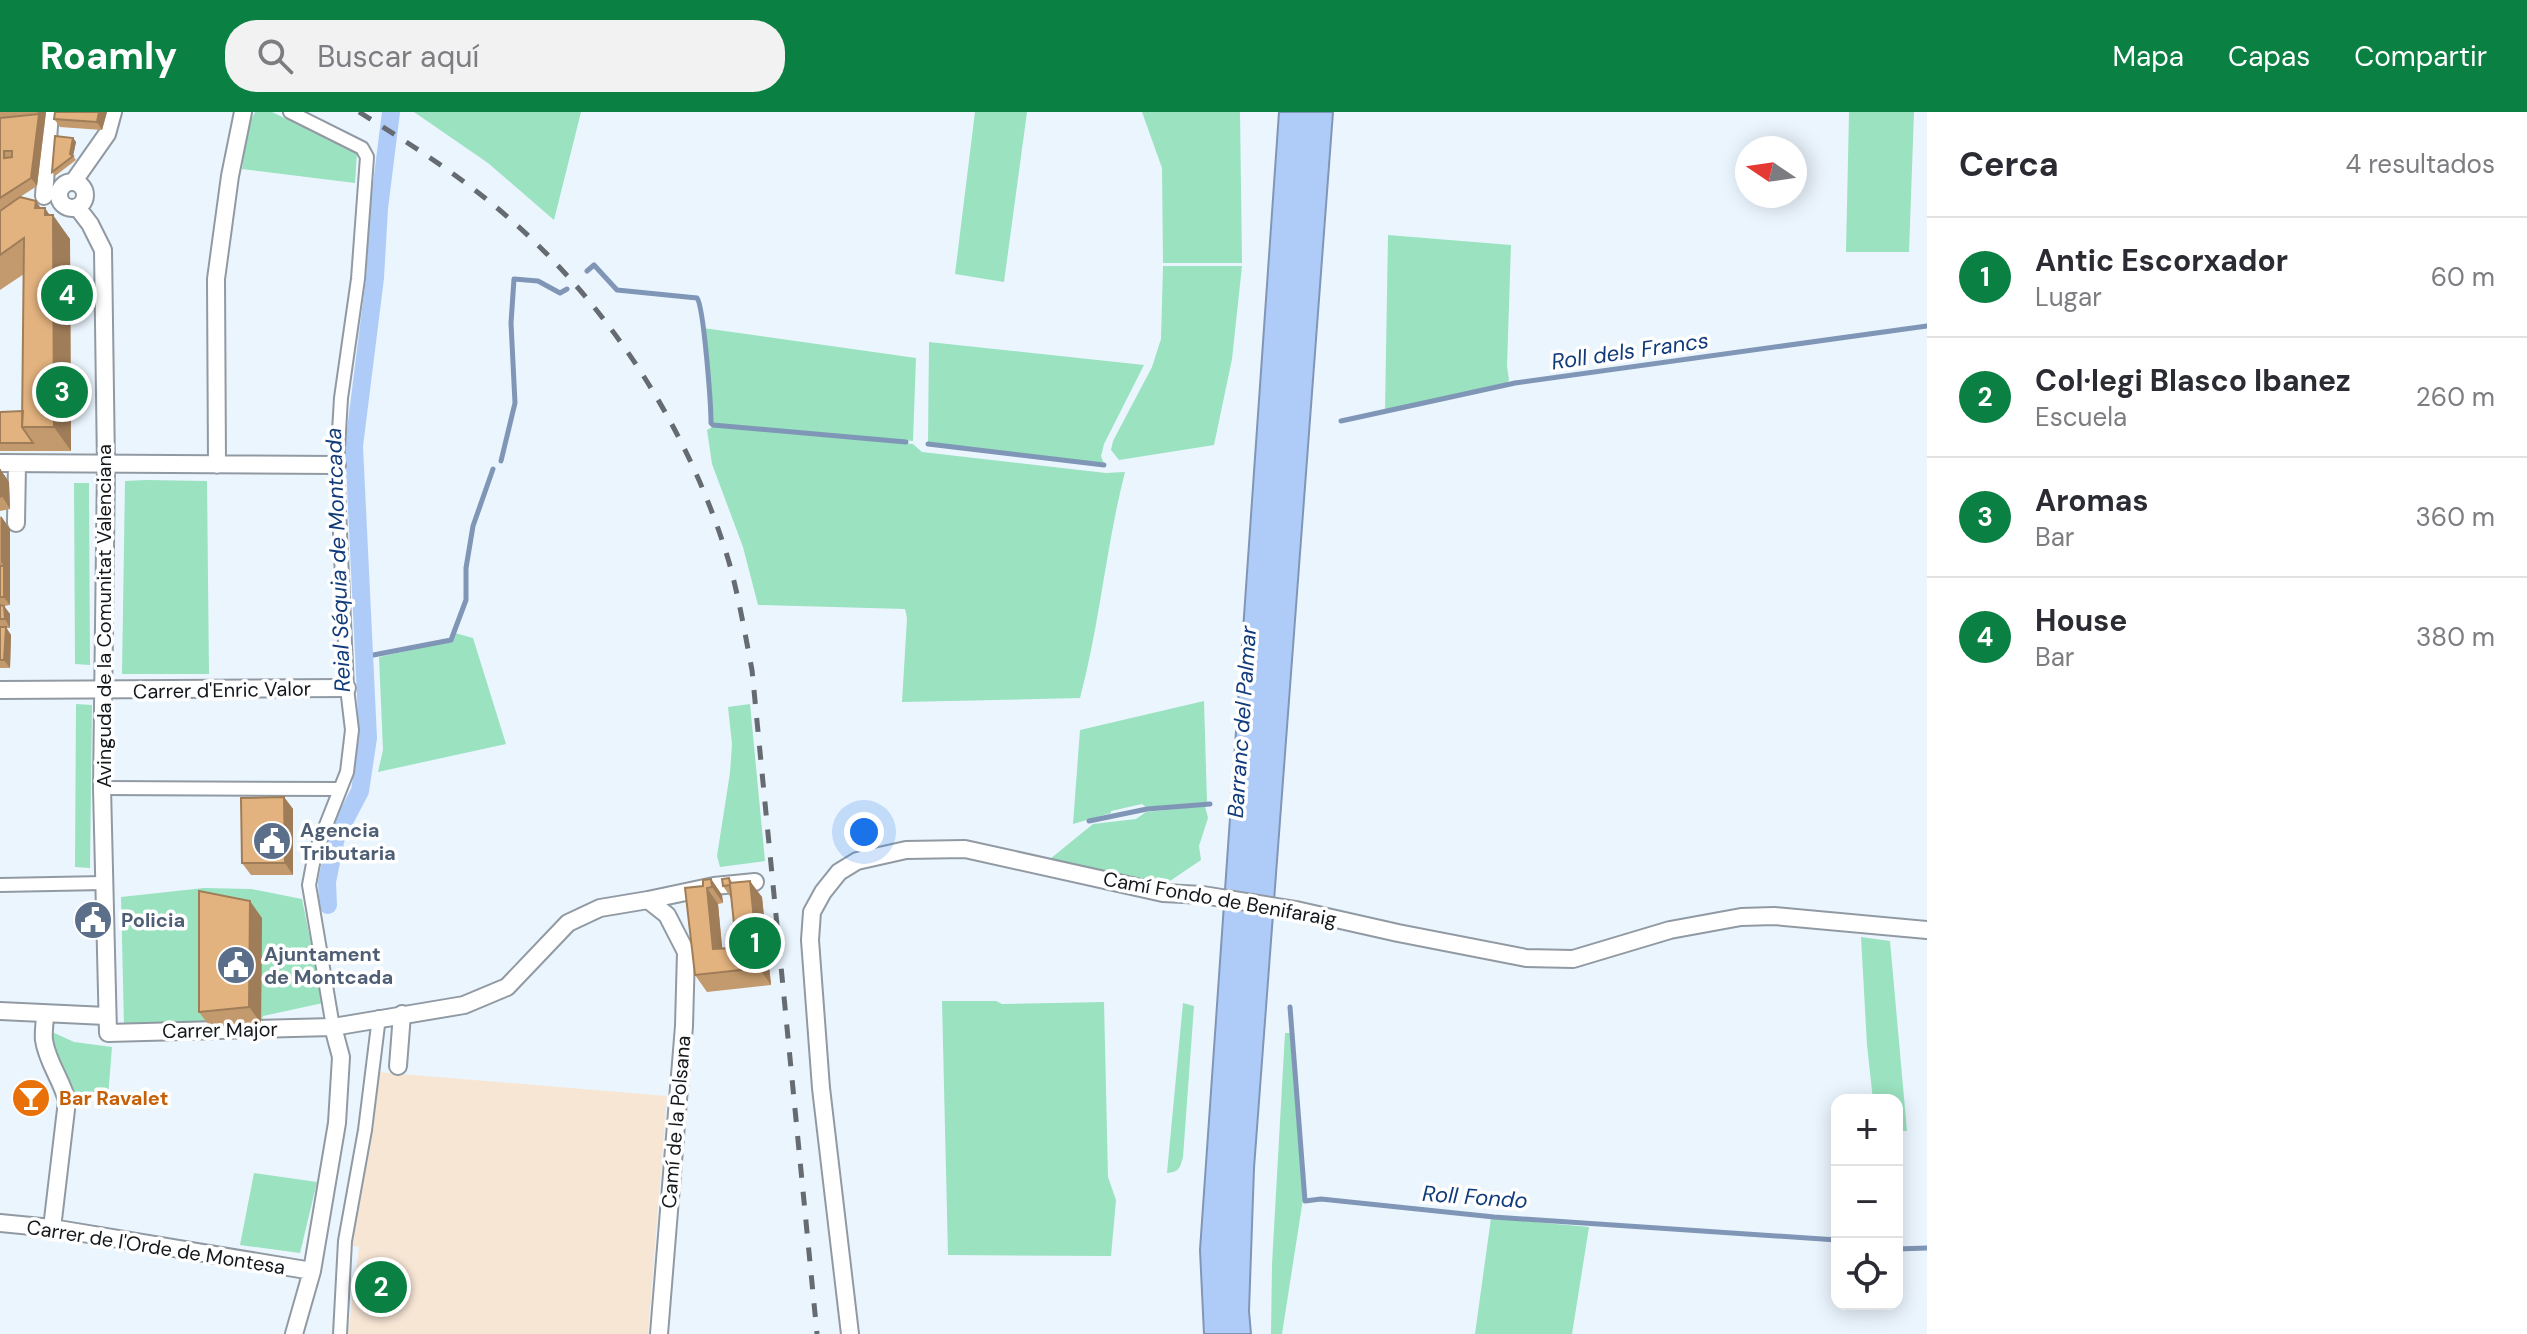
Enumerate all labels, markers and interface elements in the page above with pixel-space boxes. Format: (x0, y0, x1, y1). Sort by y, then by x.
search box (225, 20, 785, 92)
text: Roamly (40, 31, 177, 81)
icon: search (253, 34, 297, 78)
text: Buscar aquí (317, 37, 479, 76)
text: Mapa (2113, 38, 2184, 75)
text: Capas (2228, 38, 2310, 75)
text: Compartir (2354, 38, 2487, 75)
north arrow (1735, 136, 1807, 208)
text: Cerca (1959, 142, 2059, 187)
text: 4 resultados (2346, 147, 2495, 181)
text: Antic Escorxador (2035, 241, 2288, 280)
text: 1 (1980, 260, 1990, 294)
text: 60 m (2431, 260, 2495, 294)
pin: 4 (41, 265, 93, 325)
text: Lugar (2035, 280, 2102, 314)
water label: Roll dels Francs (1549, 326, 1711, 376)
text: Col·legi Blasco Ibanez (2035, 361, 2351, 400)
pin: 3 (36, 362, 88, 422)
text: 2 (1977, 380, 1993, 414)
text: 260 m (2416, 380, 2495, 414)
text: Escuela (2035, 400, 2127, 434)
water label: Reial Séquia de Montcada (319, 427, 357, 693)
street label: Avinguda de la Comunitat Valenciana (91, 444, 117, 788)
text: Aromas (2035, 481, 2148, 520)
text: 3 (1977, 500, 1993, 534)
text: 360 m (2415, 500, 2495, 534)
text: Bar (2035, 520, 2074, 554)
text: House (2035, 601, 2127, 640)
text: 4 (1977, 620, 1993, 654)
text: 380 m (2416, 620, 2495, 654)
water label: Barranc del Palmar (1221, 624, 1263, 819)
text: Bar (2035, 640, 2074, 674)
street label: Carrer d'Enric Valor (133, 675, 311, 705)
your location (844, 812, 884, 852)
place label: Agencia Tributaria (300, 817, 396, 866)
public building icon: Agencia Tributaria (251, 820, 293, 862)
street label: Camí Fondo de Benifaraig (1101, 866, 1339, 932)
public building icon: Policia (72, 899, 114, 941)
place label: Policia (121, 907, 185, 933)
pin: 1 (729, 913, 781, 973)
place label: Ajuntament de Montcada (264, 941, 393, 990)
public building icon: Ajuntament de Montcada (215, 944, 257, 986)
street label: Carrer Major (162, 1016, 278, 1044)
street label: Camí de la Polsana (655, 1035, 697, 1209)
bar icon: Bar Ravalet (10, 1077, 52, 1119)
place label: Bar Ravalet (59, 1085, 168, 1111)
map controls (1831, 1094, 1903, 1310)
button: + (1831, 1094, 1903, 1166)
button: − (1831, 1166, 1903, 1238)
water label: Roll Fondo (1421, 1179, 1529, 1215)
street label: Carrer de l'Orde de Montesa (25, 1214, 287, 1280)
button: locate (1831, 1238, 1903, 1310)
pin: 2 (355, 1257, 407, 1317)

